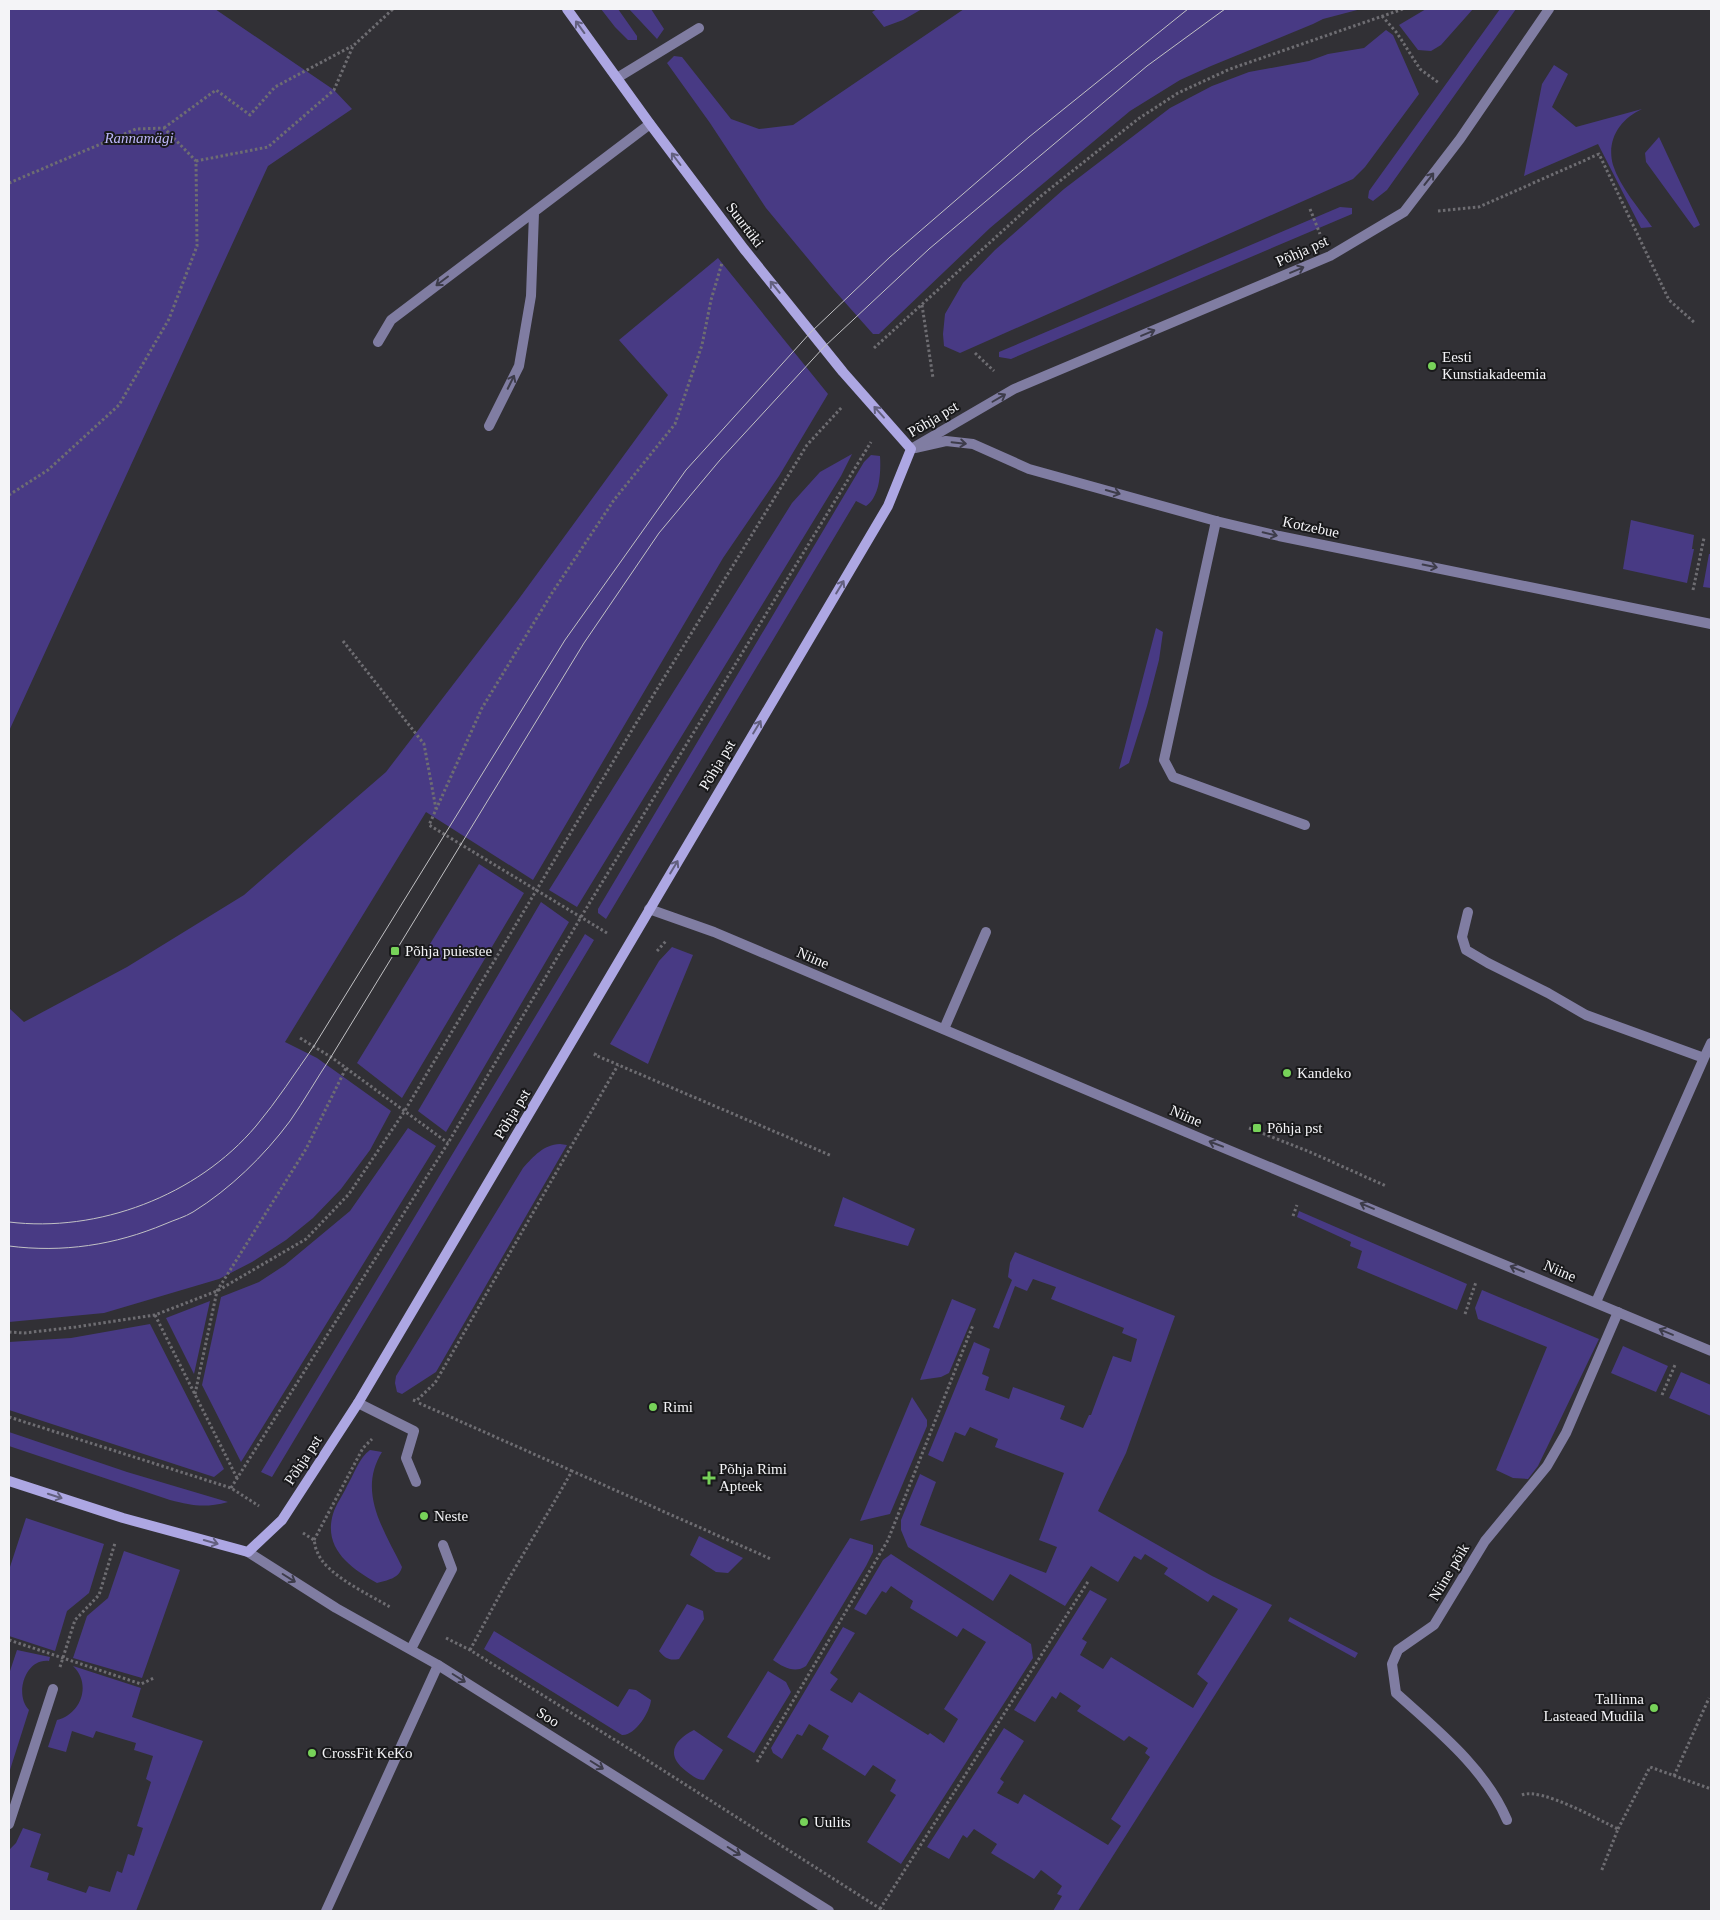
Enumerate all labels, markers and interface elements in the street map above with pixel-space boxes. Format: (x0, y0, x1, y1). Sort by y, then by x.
one-way arrow (575, 20, 585, 34)
park label: Rannamägi (103, 130, 174, 146)
one-way arrow (671, 152, 681, 166)
one-way arrow (1424, 172, 1434, 186)
street label: Suurtüki (723, 200, 767, 250)
street label: Põhja pst (1273, 232, 1331, 270)
one-way arrow (1290, 264, 1305, 273)
one-way arrow (436, 276, 449, 287)
one-way arrow (769, 281, 780, 294)
one-way arrow (1140, 327, 1155, 337)
place label: Eesti Kunstiakadeemia (1442, 349, 1546, 382)
marker: Eesti Kunstiakadeemia (1426, 360, 1438, 372)
one-way arrow (507, 375, 516, 390)
one-way arrow (991, 393, 1006, 403)
street label: Põhja pst (905, 397, 962, 440)
one-way arrow (873, 406, 885, 418)
one-way arrow (951, 438, 967, 448)
one-way arrow (1105, 488, 1121, 498)
street label: Kotzebue (1281, 513, 1341, 541)
one-way arrow (1262, 530, 1278, 539)
one-way arrow (1421, 562, 1437, 571)
one-way arrow (836, 580, 846, 595)
one-way arrow (753, 720, 763, 734)
street label: Põhja pst (696, 736, 739, 793)
one-way arrow (670, 860, 680, 874)
place label: Põhja puiestee (405, 943, 492, 959)
street label: Niine (795, 944, 832, 972)
marker: Põhja puiestee (389, 945, 401, 957)
place label: Kandeko (1297, 1065, 1351, 1081)
marker: Kandeko (1281, 1067, 1293, 1079)
street label: Põhja pst (491, 1085, 534, 1142)
street label: Niine (1168, 1102, 1205, 1130)
place label: Põhja pst (1267, 1120, 1323, 1136)
marker: Põhja pst (1251, 1122, 1263, 1134)
one-way arrow (1209, 1139, 1225, 1148)
one-way arrow (1359, 1201, 1374, 1210)
street label: Niine (1542, 1257, 1579, 1285)
one-way arrow (1510, 1263, 1525, 1273)
one-way arrow (1659, 1327, 1674, 1336)
place label: Rimi (663, 1399, 693, 1415)
marker: Rimi (647, 1401, 659, 1413)
street label: Põhja pst (281, 1432, 325, 1488)
place label: Põhja Rimi Apteek (719, 1461, 787, 1494)
marker: Põhja Rimi Apteek (703, 1472, 715, 1484)
one-way arrow (47, 1491, 63, 1501)
place label: Neste (434, 1508, 468, 1524)
marker: Neste (418, 1510, 430, 1522)
one-way arrow (202, 1538, 218, 1547)
street label: Niine põik (1426, 1540, 1473, 1603)
one-way arrow (282, 1573, 296, 1584)
one-way arrow (452, 1674, 466, 1684)
place label: Tallinna Lasteaed Mudila (1544, 1691, 1644, 1724)
marker: Tallinna Lasteaed Mudila (1648, 1702, 1660, 1714)
street label: Soo (534, 1704, 562, 1730)
place label: CrossFit KeKo (322, 1745, 412, 1761)
marker: CrossFit KeKo (306, 1747, 318, 1759)
one-way arrow (589, 1760, 603, 1770)
place label: Uulits (814, 1814, 851, 1830)
marker: Uulits (798, 1816, 810, 1828)
one-way arrow (727, 1847, 741, 1857)

